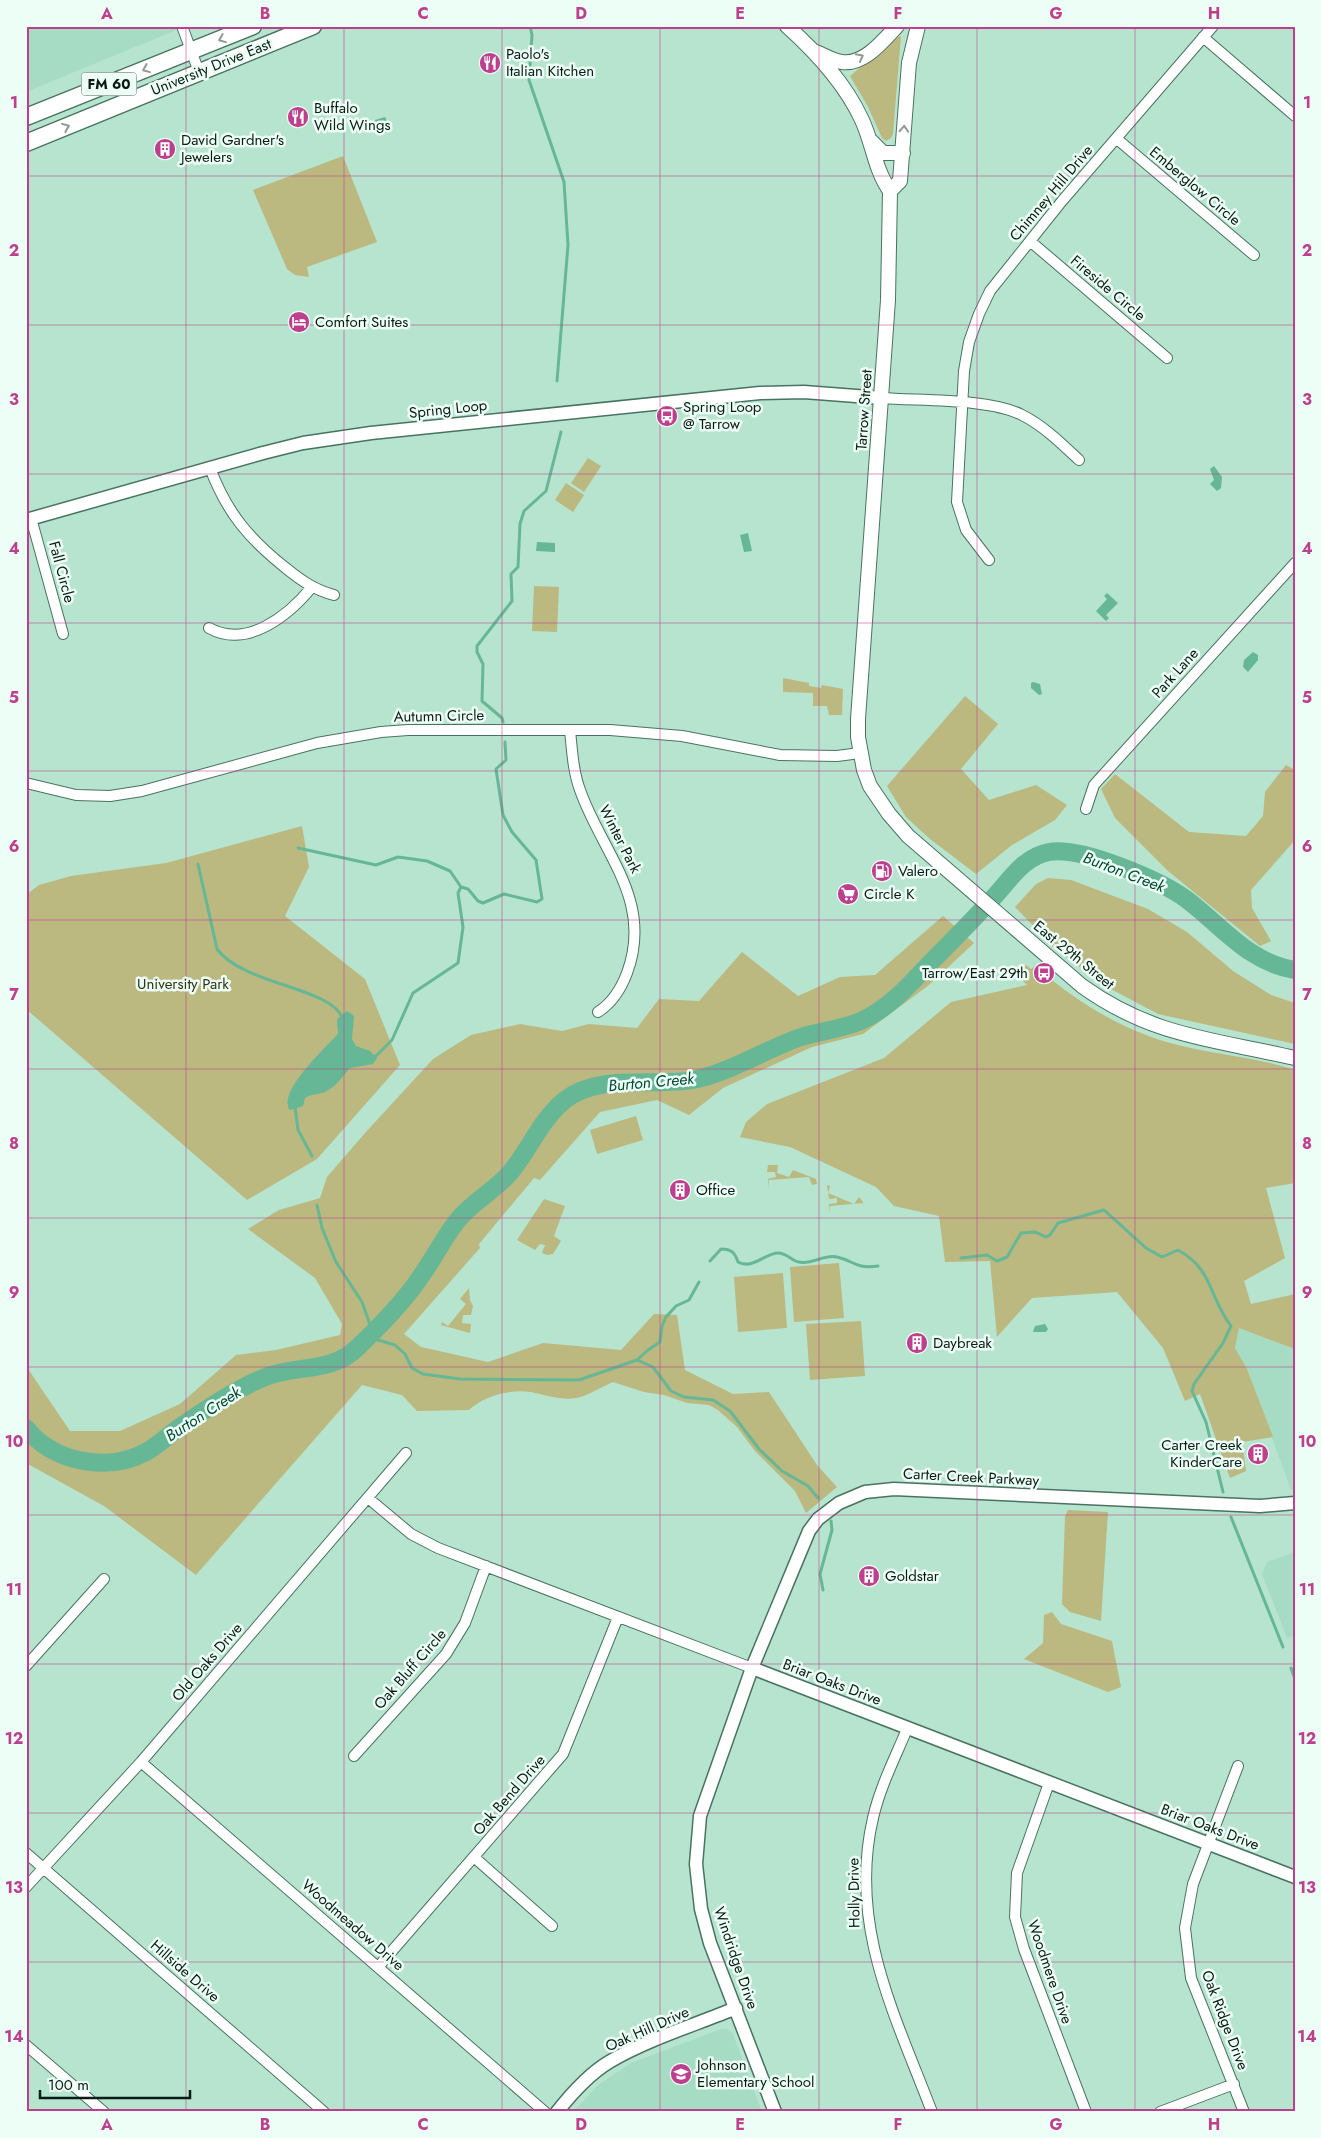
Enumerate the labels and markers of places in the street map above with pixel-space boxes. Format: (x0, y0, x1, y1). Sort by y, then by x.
place label: Paolo's Italian Kitchen (506, 43, 594, 82)
restaurant icon: Paolo's Italian Kitchen (478, 51, 502, 75)
place label: Buffalo Wild Wings (314, 97, 390, 136)
restaurant icon: Buffalo Wild Wings (286, 105, 310, 129)
place label: David Gardner's Jewelers (179, 129, 284, 168)
building icon: David Gardner's Jewelers (153, 137, 177, 161)
hotel icon: Comfort Suites (287, 310, 311, 334)
place label: Comfort Suites (315, 311, 408, 333)
place label: Spring Loop @ Tarrow (683, 396, 762, 435)
bus stop icon: Spring Loop @ Tarrow (655, 404, 679, 428)
fuel station icon: Valero (870, 859, 894, 883)
place label: Valero (898, 860, 938, 882)
supermarket icon: Circle K (836, 882, 860, 906)
place label: Circle K (864, 883, 915, 905)
bus stop icon: Tarrow/East 29th (1032, 961, 1056, 985)
place label: Tarrow/East 29th (922, 962, 1028, 984)
building icon: Office (668, 1178, 692, 1202)
place label: Office (696, 1179, 736, 1201)
building icon: Daybreak (905, 1331, 929, 1355)
place label: Daybreak (933, 1332, 992, 1354)
place label: Carter Creek KinderCare (1161, 1434, 1242, 1473)
building icon: Carter Creek KinderCare (1246, 1442, 1270, 1466)
building icon: Goldstar (857, 1564, 881, 1588)
place label: Goldstar (885, 1565, 940, 1587)
place label: Johnson Elementary School (695, 2054, 814, 2093)
school or university icon: Johnson Elementary School (669, 2062, 693, 2086)

